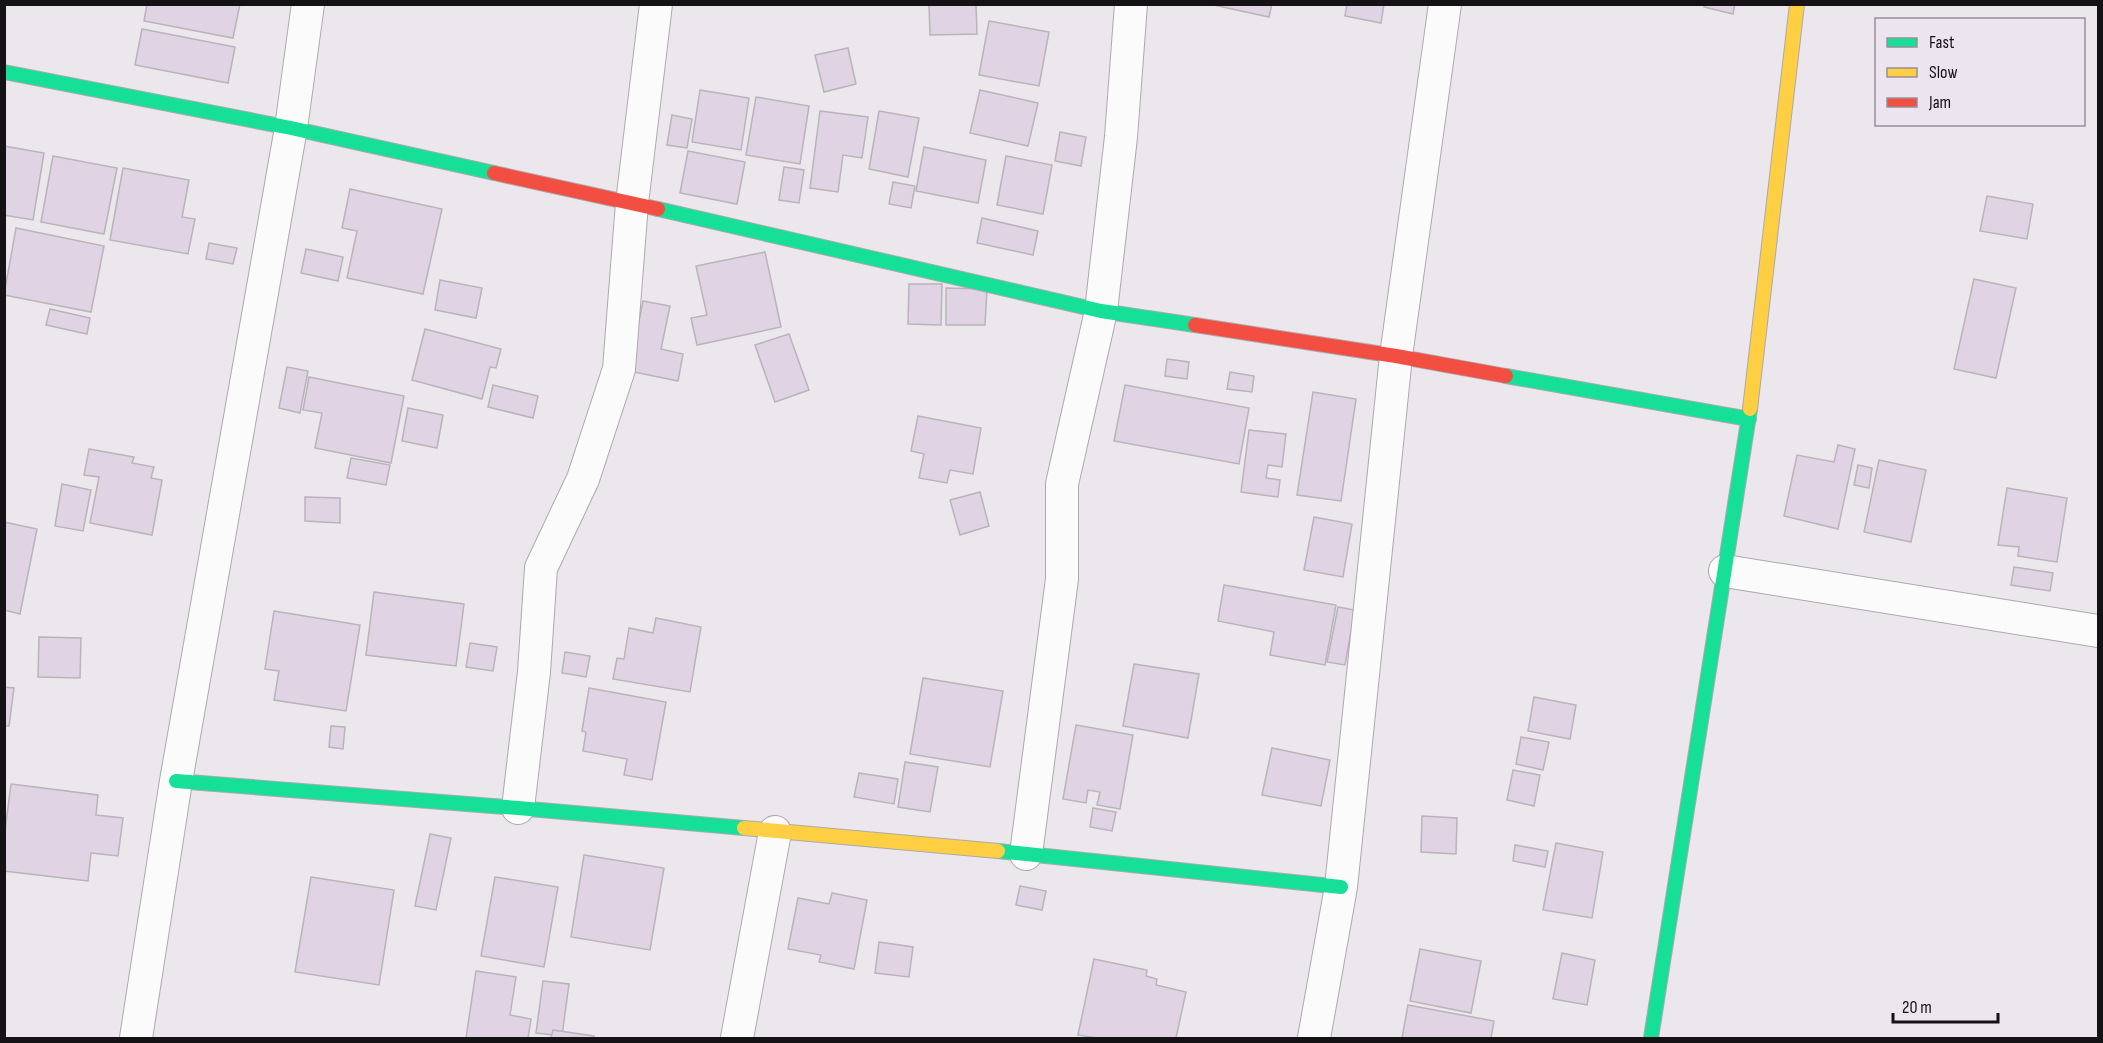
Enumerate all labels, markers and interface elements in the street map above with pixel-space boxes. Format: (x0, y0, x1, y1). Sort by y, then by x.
legend (1875, 18, 2085, 126)
text: Fast (1929, 32, 1955, 53)
text: Slow (1929, 62, 1958, 83)
text: Jam (1928, 92, 1951, 113)
scale bar (1893, 986, 1998, 1024)
text: 20 m (1902, 997, 1932, 1018)

